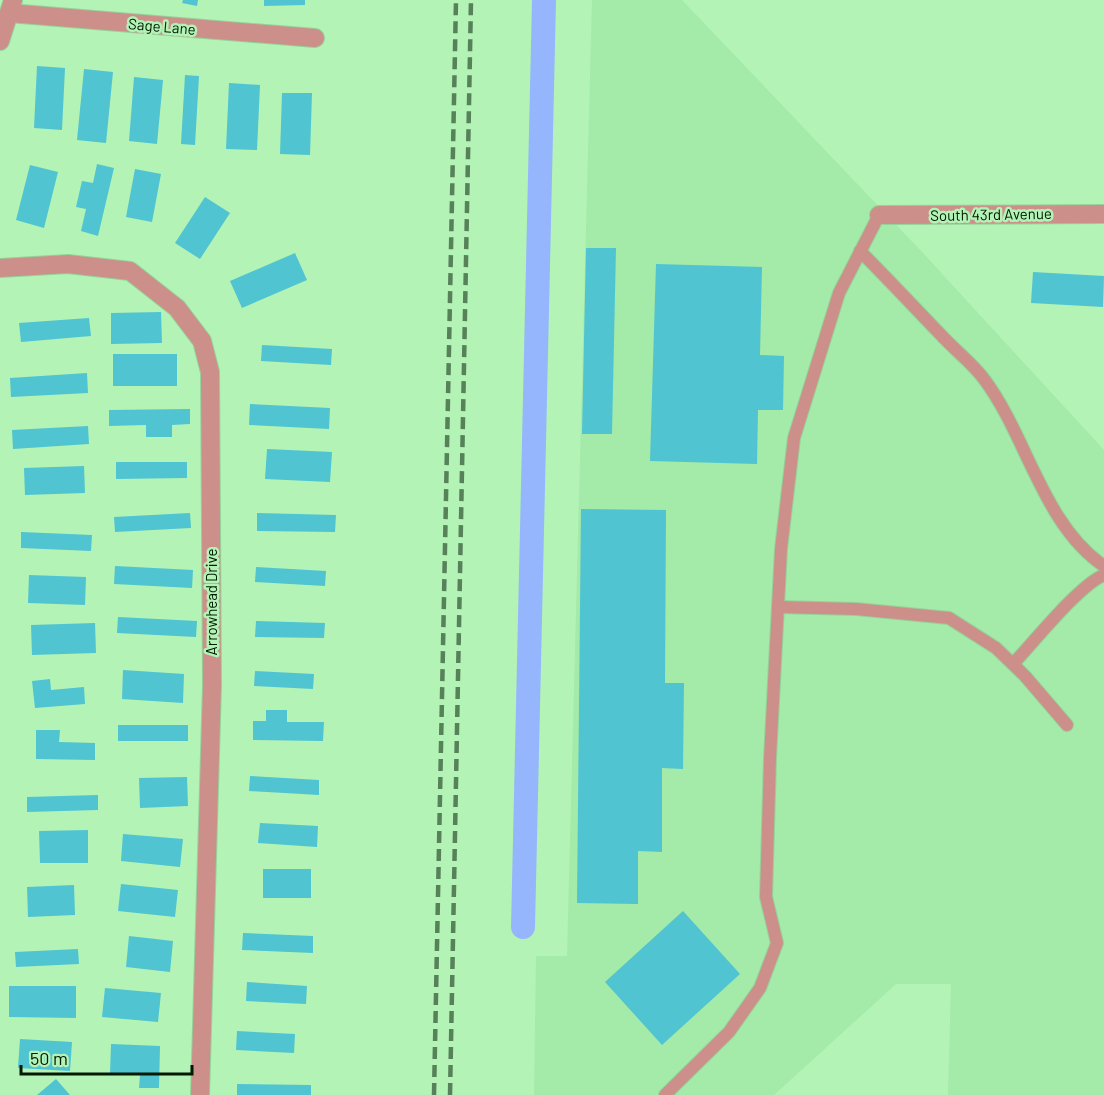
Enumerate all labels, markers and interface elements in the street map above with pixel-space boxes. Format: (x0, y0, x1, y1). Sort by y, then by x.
street label: Sage Lane (128, 14, 196, 38)
street label: South 43rd Avenue (930, 204, 1052, 224)
street label: Arrowhead Drive (202, 549, 220, 655)
scale bar (21, 1038, 192, 1076)
text: 50 m (30, 1047, 68, 1069)

